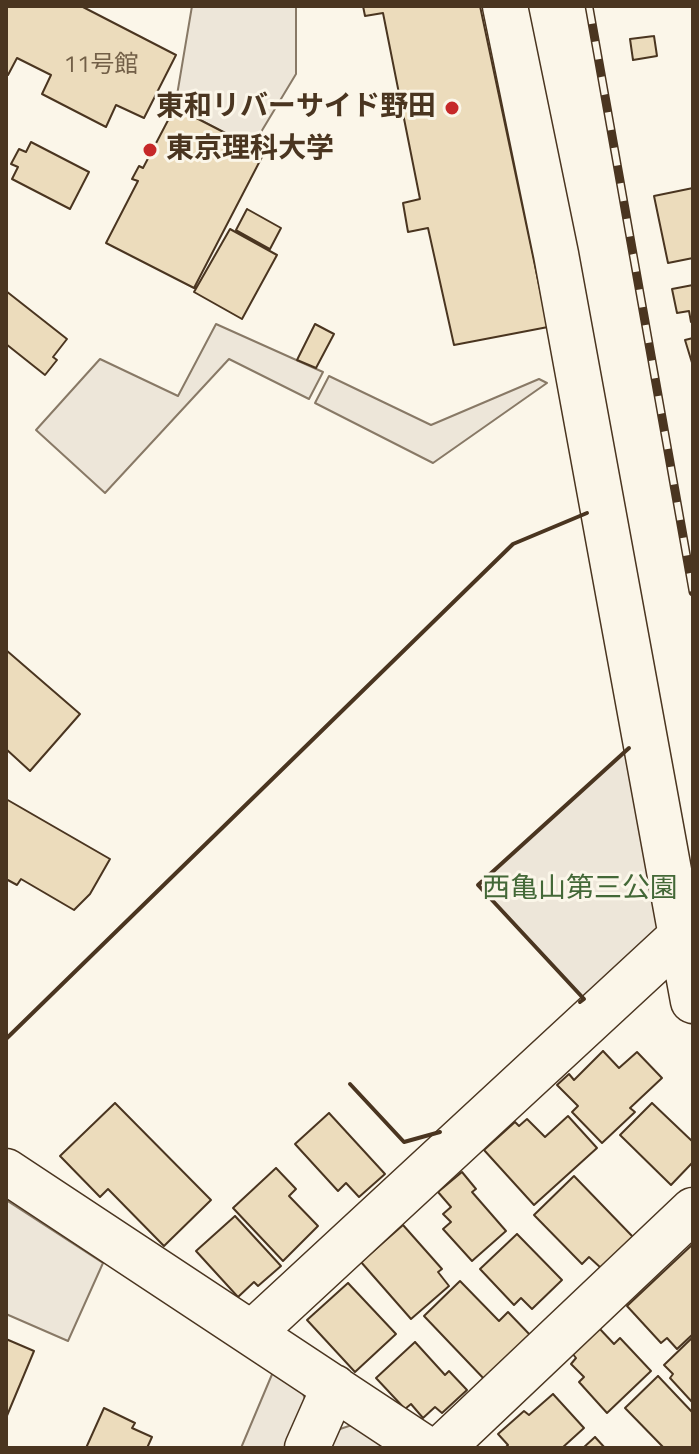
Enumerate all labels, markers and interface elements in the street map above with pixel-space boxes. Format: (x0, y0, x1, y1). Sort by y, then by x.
house number: 11号館 (64, 52, 138, 80)
place label: 東和リバーサイド野田 (156, 91, 436, 125)
marker: 東和リバーサイド野田 (443, 99, 461, 117)
place label: 東京理科大学 (166, 133, 334, 167)
marker: 東京理科大学 (141, 141, 159, 159)
park label: 西亀山第三公園 (482, 873, 678, 907)

